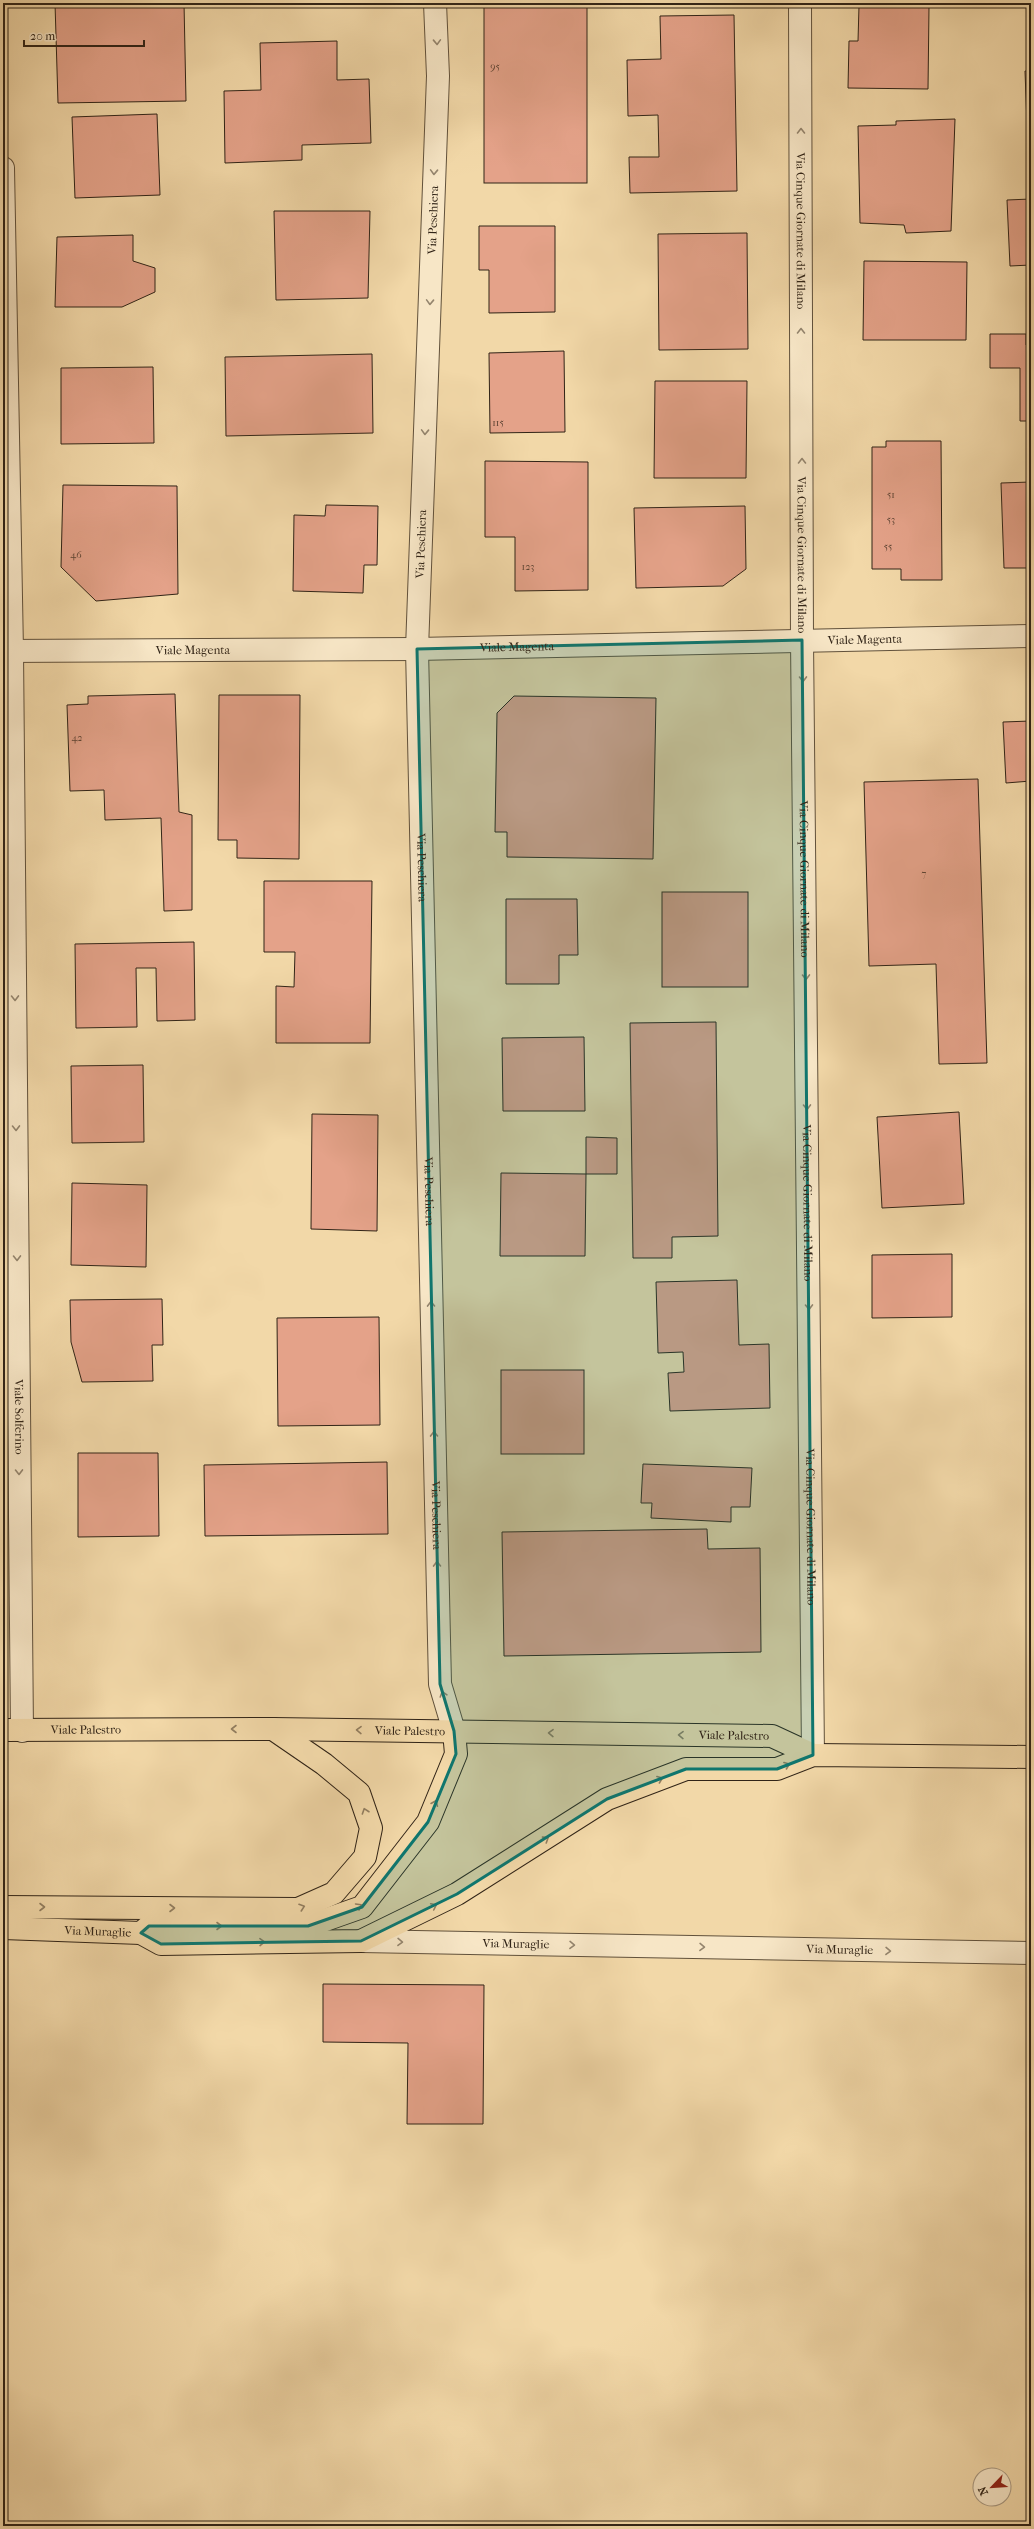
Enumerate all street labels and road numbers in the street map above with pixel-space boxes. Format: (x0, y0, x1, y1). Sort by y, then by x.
street label: Via Cinque Giornate di Milano (793, 152, 808, 309)
street label: Via Peschiera (425, 185, 441, 256)
street label: Via Cinque Giornate di Milano (794, 476, 809, 633)
street label: Via Peschiera (413, 509, 429, 580)
street label: Viale Magenta (827, 632, 903, 647)
street label: Viale Magenta (479, 639, 555, 655)
street label: Viale Magenta (155, 643, 231, 657)
street label: Via Cinque Giornate di Milano (797, 799, 812, 958)
street label: Via Peschiera (414, 832, 430, 903)
street label: Via Cinque Giornate di Milano (800, 1123, 815, 1281)
street label: Via Peschiera (421, 1156, 437, 1226)
street label: Viale Solferino (12, 1378, 26, 1455)
street label: Via Cinque Giornate di Milano (803, 1447, 819, 1605)
street label: Via Peschiera (428, 1480, 444, 1550)
street label: Viale Palestro (50, 1723, 121, 1737)
street label: Viale Palestro (374, 1723, 445, 1738)
street label: Viale Palestro (698, 1728, 769, 1743)
street label: Via Muraglie (63, 1923, 132, 1940)
street label: Via Muraglie (481, 1936, 550, 1951)
street label: Via Muraglie (805, 1942, 874, 1957)

